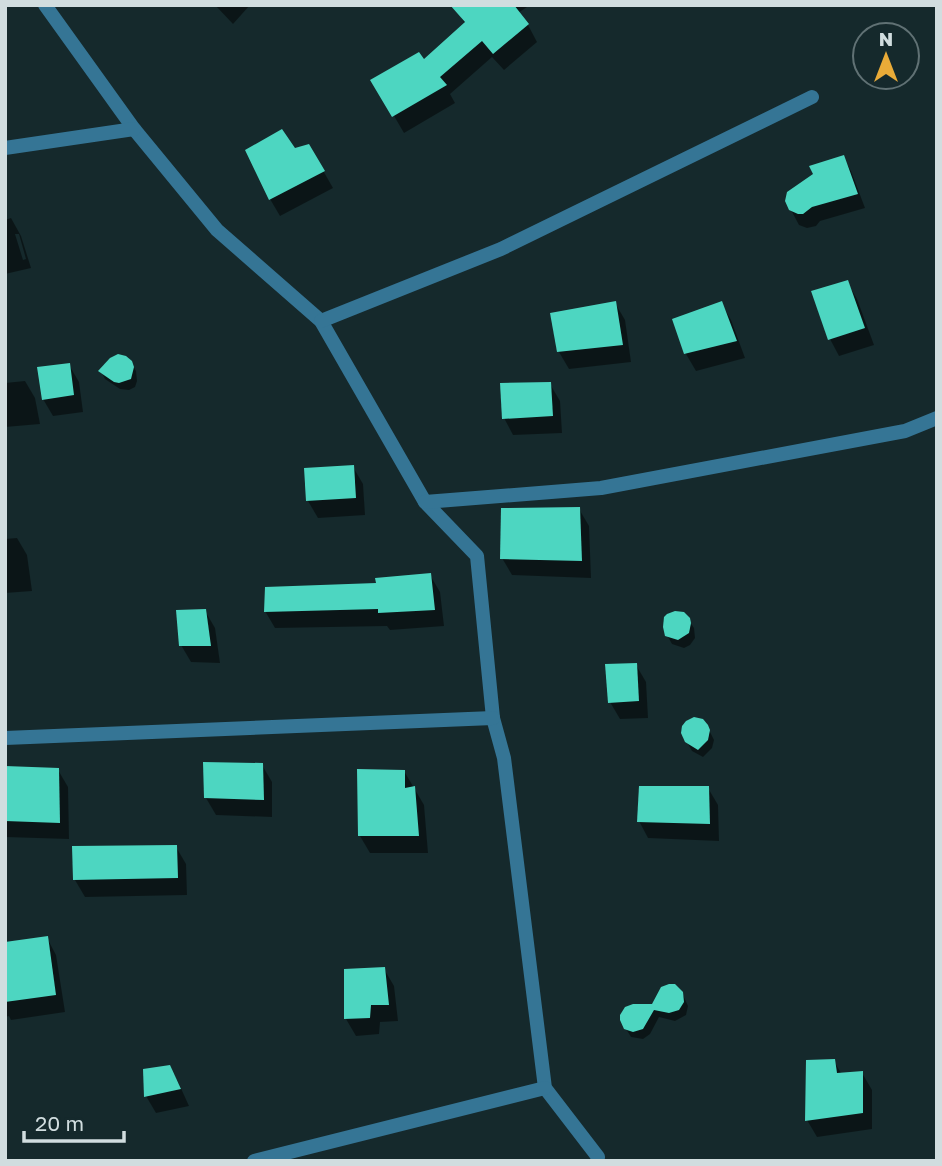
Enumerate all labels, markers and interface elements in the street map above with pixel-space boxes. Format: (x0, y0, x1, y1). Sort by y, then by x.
north arrow (851, 21, 921, 91)
text: N (879, 27, 893, 50)
scale bar (24, 1100, 124, 1144)
text: 20 m (35, 1110, 84, 1136)

